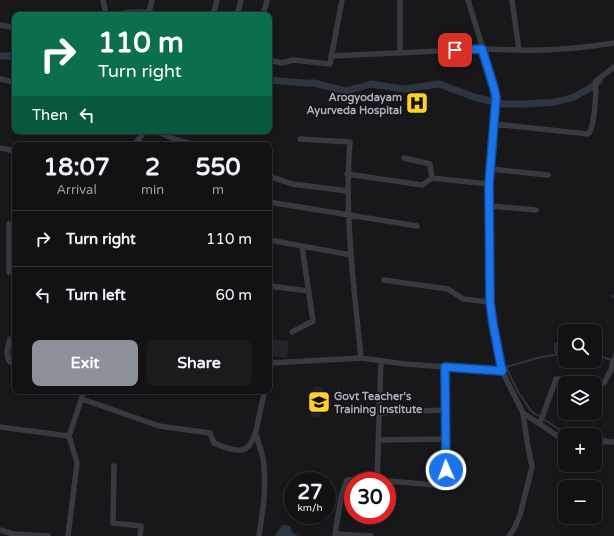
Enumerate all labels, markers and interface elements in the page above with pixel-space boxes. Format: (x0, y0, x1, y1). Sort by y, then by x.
text: 110 m (98, 26, 184, 60)
icon: right (32, 28, 84, 80)
pin (438, 33, 472, 67)
icon: arrive (444, 39, 466, 61)
text: Turn right (98, 60, 182, 82)
hospital icon: Arogyodayam Ayurveda Hospital (404, 90, 430, 116)
place label: Arogyodayam Ayurveda Hospital (306, 91, 402, 118)
icon: left (76, 104, 98, 126)
text: Then (32, 106, 68, 124)
text: 18:07 (43, 153, 110, 182)
text: 2 (145, 153, 160, 182)
text: 550 (195, 153, 241, 182)
text: Arrival (56, 182, 97, 198)
text: min (141, 182, 164, 198)
text: m (212, 182, 224, 198)
icon: right (32, 228, 54, 250)
text: Turn right (66, 230, 136, 248)
text: 110 m (206, 230, 252, 248)
icon: left (32, 284, 54, 306)
text: Turn left (66, 286, 126, 304)
text: 60 m (215, 286, 252, 304)
map controls (558, 324, 602, 524)
button: search (558, 324, 602, 368)
button: Exit (32, 340, 138, 386)
button: Share (146, 340, 252, 386)
button: layers (558, 376, 602, 420)
school or university icon: Govt Teacher's Training Institute (306, 389, 332, 415)
place label: Govt Teacher's Training Institute (333, 390, 423, 417)
button: + (558, 428, 602, 472)
position arrow (425, 449, 467, 491)
speed limit sign: 30 (344, 472, 396, 524)
button: − (558, 480, 602, 524)
text: 27 (297, 481, 323, 505)
text: km/h (297, 502, 323, 514)

